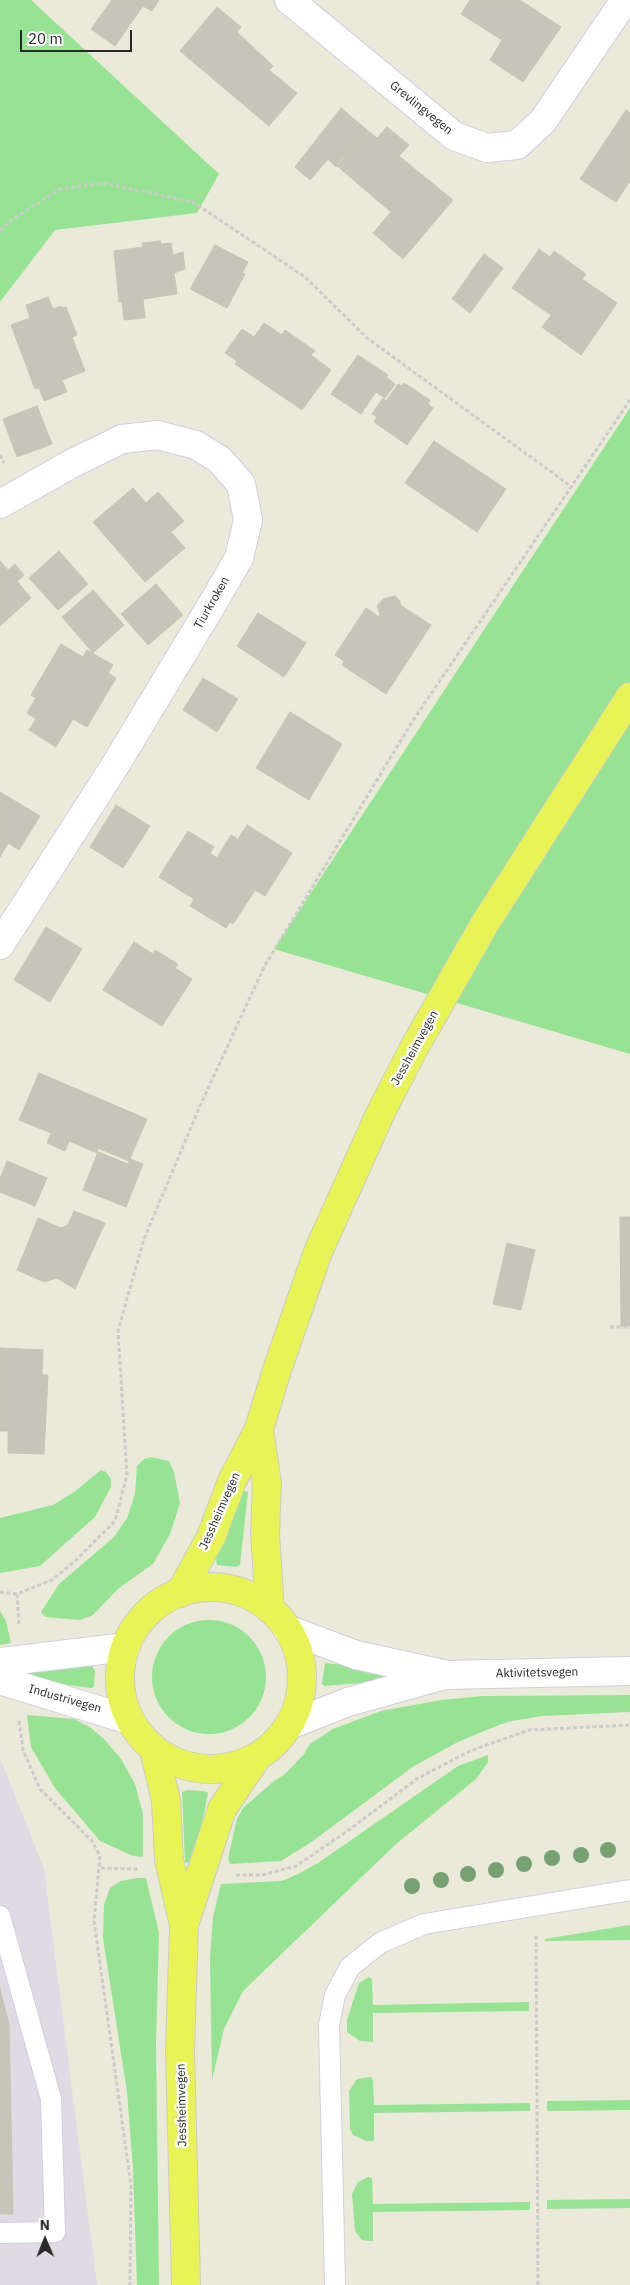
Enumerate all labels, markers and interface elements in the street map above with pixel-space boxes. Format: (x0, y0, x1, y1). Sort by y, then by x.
scale bar (22, 20, 135, 52)
text: 20 m (28, 29, 63, 48)
street label: Grevlingvegen (387, 78, 455, 138)
street label: Tiurkroken (191, 574, 233, 632)
street label: Jessheimvegen (389, 1008, 441, 1088)
street label: Jessheimvegen (197, 1470, 243, 1552)
street label: Aktivitetsvegen (496, 1665, 578, 1681)
street label: Industrivegen (27, 1682, 103, 1716)
street label: Jessheimvegen (174, 2063, 190, 2147)
north arrow (20, 2215, 70, 2265)
text: N (40, 2216, 50, 2234)

